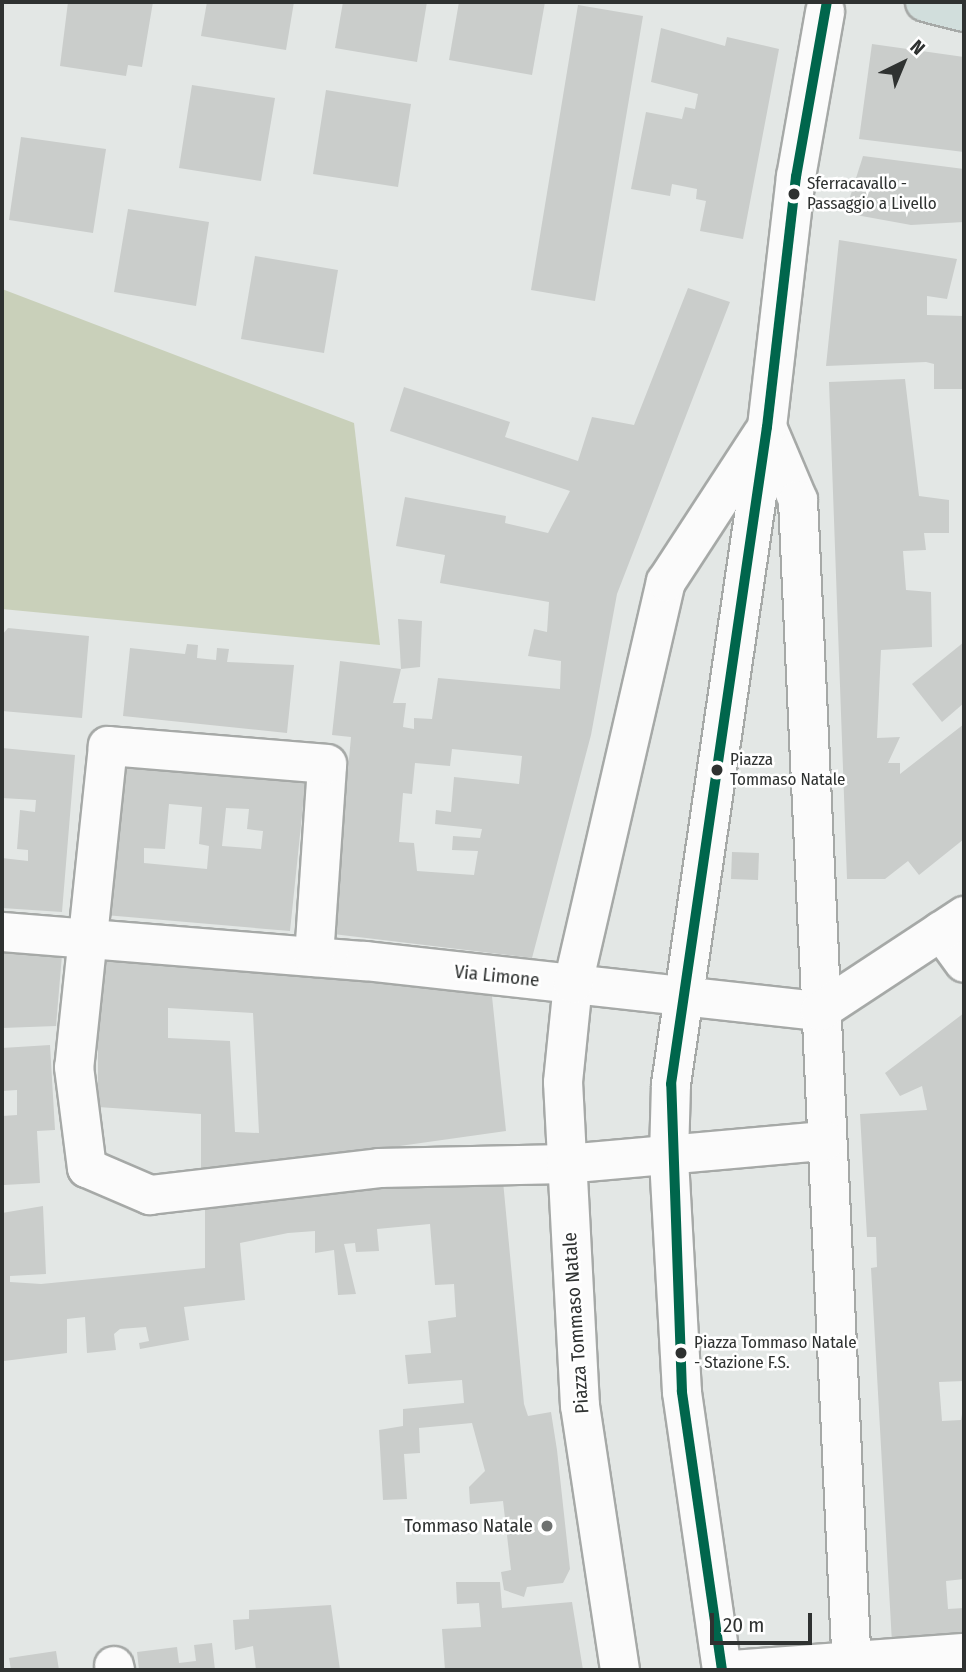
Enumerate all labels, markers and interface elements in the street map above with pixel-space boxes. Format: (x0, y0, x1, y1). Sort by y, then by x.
north arrow (868, 28, 938, 98)
text: N (906, 35, 930, 60)
place label: Sferracavallo - Passaggio a Livello (807, 174, 937, 214)
marker: Sferracavallo - Passaggio a Livello (787, 187, 801, 201)
place label: Piazza Tommaso Natale (730, 750, 845, 790)
marker: Piazza Tommaso Natale (710, 763, 724, 777)
street label: Via Limone (453, 960, 541, 992)
street label: Piazza Tommaso Natale (558, 1232, 594, 1414)
place label: Piazza Tommaso Natale - Stazione F.S. (694, 1333, 857, 1373)
marker: Piazza Tommaso Natale - Stazione F.S. (674, 1346, 688, 1360)
place label: Tommaso Natale (404, 1515, 533, 1537)
marker: Tommaso Natale (539, 1518, 555, 1534)
scale bar (714, 1598, 816, 1642)
text: 20 m (723, 1612, 764, 1638)

